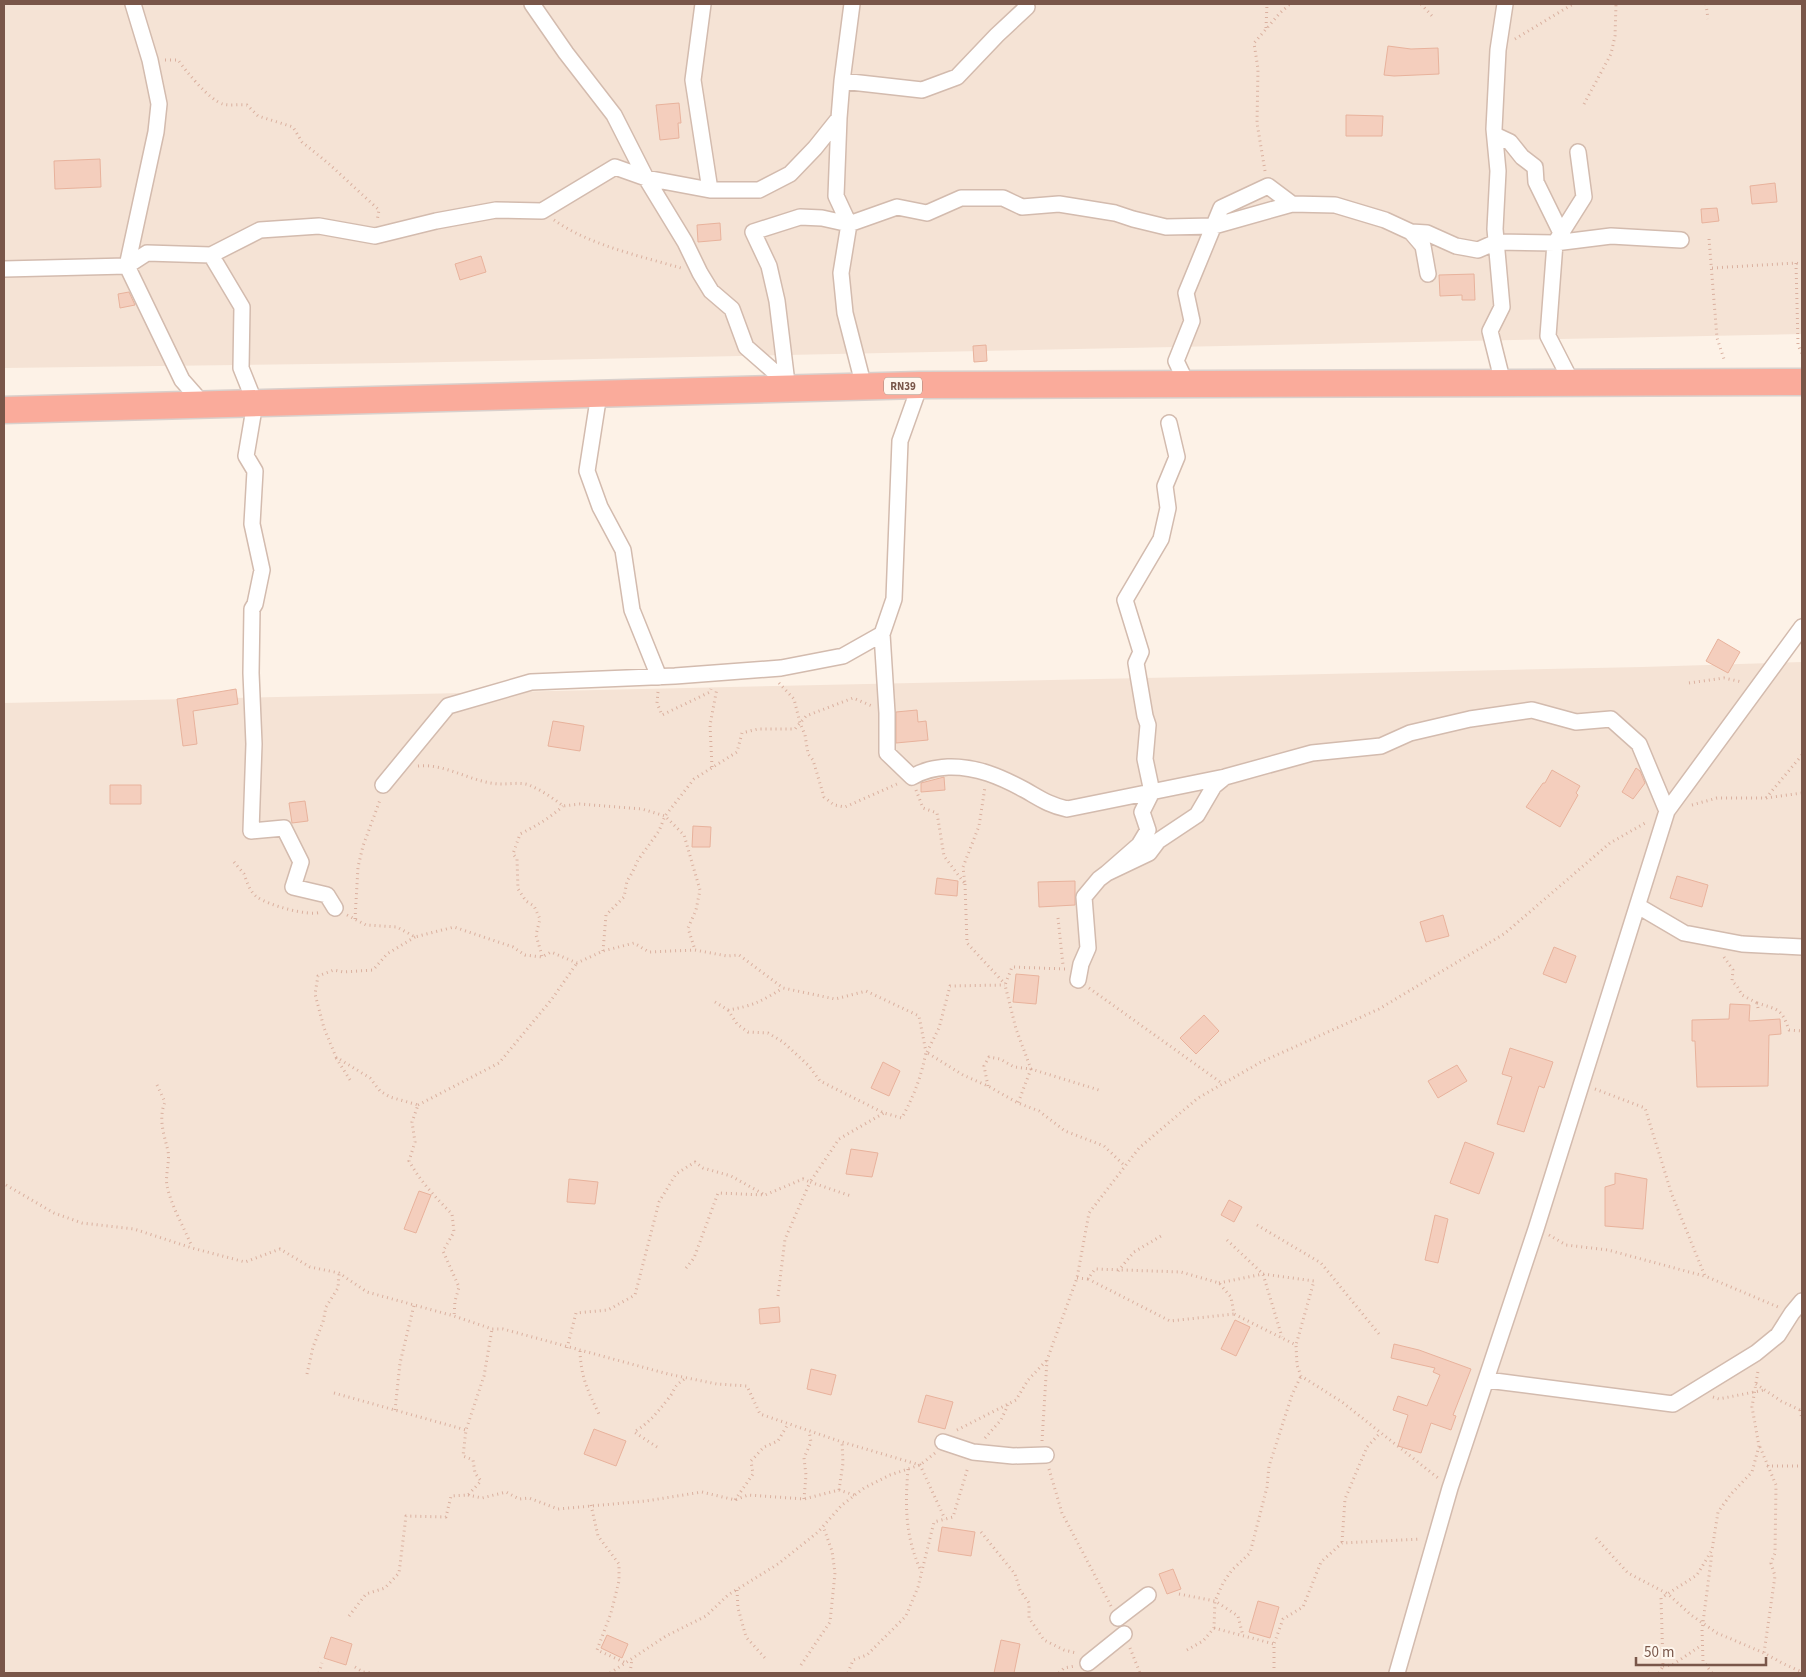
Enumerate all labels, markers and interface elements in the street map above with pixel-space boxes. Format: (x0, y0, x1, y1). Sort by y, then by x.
road number: RN39 (884, 378, 922, 394)
scale bar (1636, 1634, 1766, 1666)
text: 50 m (1644, 1642, 1674, 1663)

